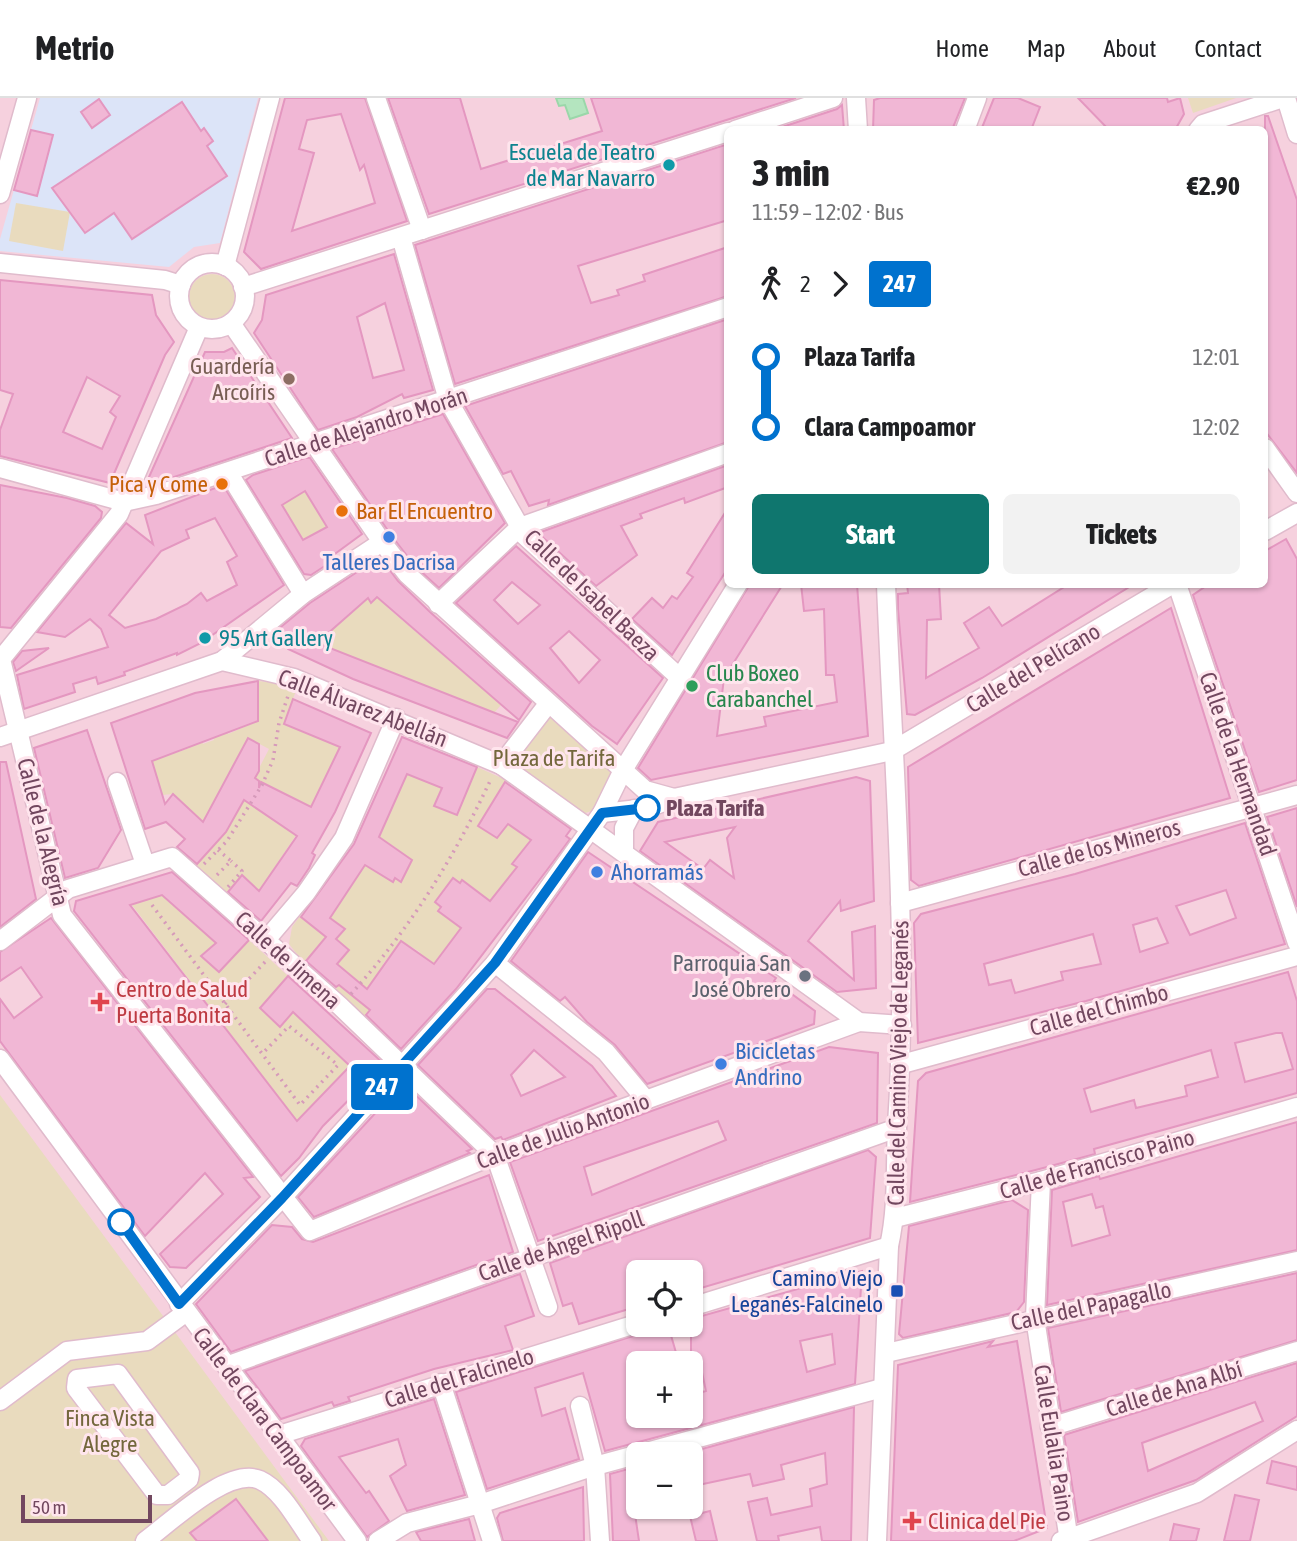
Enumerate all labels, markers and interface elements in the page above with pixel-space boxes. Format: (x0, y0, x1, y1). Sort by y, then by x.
text: Metrio (35, 29, 114, 67)
text: Home (935, 35, 989, 62)
text: Map (1027, 35, 1065, 62)
text: About (1103, 35, 1156, 62)
text: Contact (1194, 35, 1262, 62)
place label: Escuela de Teatro de Mar Navarro (509, 139, 655, 191)
text: 3 min (752, 151, 830, 194)
marker: Escuela de Teatro de Mar Navarro (661, 157, 677, 173)
text: €2.90 (1187, 171, 1240, 201)
text: 11:59 – 12:02 · Bus (752, 199, 904, 225)
icon: walk (752, 265, 790, 303)
icon: forward (821, 265, 859, 303)
text: 247 (883, 270, 917, 297)
text: 2 (800, 271, 811, 297)
text: Plaza Tarifa (804, 342, 915, 372)
text: 12:01 (1192, 344, 1240, 370)
place label: Guardería Arcoíris (190, 353, 275, 405)
marker: Guardería Arcoíris (281, 371, 297, 387)
street label: Calle de Alejandro Morán (261, 382, 471, 472)
text: Clara Campoamor (804, 412, 975, 442)
text: 12:02 (1192, 414, 1240, 440)
place label: Pica y Come (109, 471, 208, 497)
marker: Pica y Come (214, 476, 230, 492)
button: Start (752, 494, 989, 574)
button: Tickets (1003, 494, 1240, 574)
place label: Bar El Encuentro (356, 498, 493, 524)
marker: Bar El Encuentro (334, 503, 350, 519)
street label: Calle de Isabel Baeza (519, 524, 665, 666)
marker: Talleres Dacrisa (381, 529, 397, 545)
place label: Talleres Dacrisa (322, 549, 456, 575)
street label: Calle del Pelícano (961, 618, 1105, 718)
place label: 95 Art Gallery (219, 625, 333, 651)
marker: 95 Art Gallery (197, 630, 213, 646)
place label: Club Boxeo Carabanchel (706, 660, 813, 712)
street label: Calle Álvarez Abellán (275, 664, 451, 752)
street label: Calle de la Hermandad (1194, 669, 1282, 859)
marker: Club Boxeo Carabanchel (684, 678, 700, 694)
park label: Plaza de Tarifa (493, 745, 615, 771)
street label: Calle de la Alegría (12, 755, 74, 909)
marker: Plaza Tarifa (634, 795, 660, 821)
place label: Plaza Tarifa (666, 795, 765, 821)
street label: Calle de los Mineros (1015, 814, 1183, 882)
place label: Ahorramás (611, 859, 703, 885)
marker: Ahorramás (589, 864, 605, 880)
street label: Calle de Jimena (230, 906, 346, 1014)
street label: Calle del Camino Viejo de Leganés (883, 920, 913, 1206)
place label: Parroquia San José Obrero (672, 950, 791, 1002)
marker: Parroquia San José Obrero (797, 968, 813, 984)
place label: Centro de Salud Puerta Bonita (116, 976, 248, 1028)
street label: Calle del Chimbo (1027, 979, 1171, 1041)
marker: Centro de Salud Puerta Bonita (90, 992, 110, 1012)
place label: Bicicletas Andrino (735, 1038, 815, 1090)
marker: Bicicletas Andrino (713, 1056, 729, 1072)
line badge: 247 (342, 1064, 422, 1110)
text: 247 (365, 1073, 399, 1100)
street label: Calle de Julio Antonio (473, 1088, 653, 1174)
street label: Calle de Francisco Paino (997, 1124, 1197, 1204)
street label: Calle de Ángel Ripoll (475, 1205, 647, 1287)
unlabelled marker (108, 1209, 134, 1235)
map controls (626, 1260, 703, 1519)
button: locate (626, 1260, 703, 1337)
place label: Camino Viejo Leganés-Falcinelo (731, 1265, 883, 1317)
street label: Calle del Papagallo (1008, 1276, 1174, 1336)
marker: Camino Viejo Leganés-Falcinelo (889, 1283, 905, 1299)
street label: Calle de Clara Campoamor (188, 1322, 343, 1517)
street label: Calle del Falcinelo (381, 1343, 537, 1413)
button: + (626, 1351, 703, 1428)
street label: Calle de Ana Albí (1103, 1356, 1245, 1422)
street label: Calle Eulalia Paino (1029, 1363, 1079, 1523)
park label: Finca Vista Alegre (65, 1405, 155, 1457)
button: − (626, 1442, 703, 1519)
scale bar (21, 1492, 152, 1524)
text: 50 m (32, 1496, 66, 1518)
place label: Clinica del Pie (928, 1508, 1046, 1534)
marker: Clinica del Pie (902, 1511, 922, 1531)

